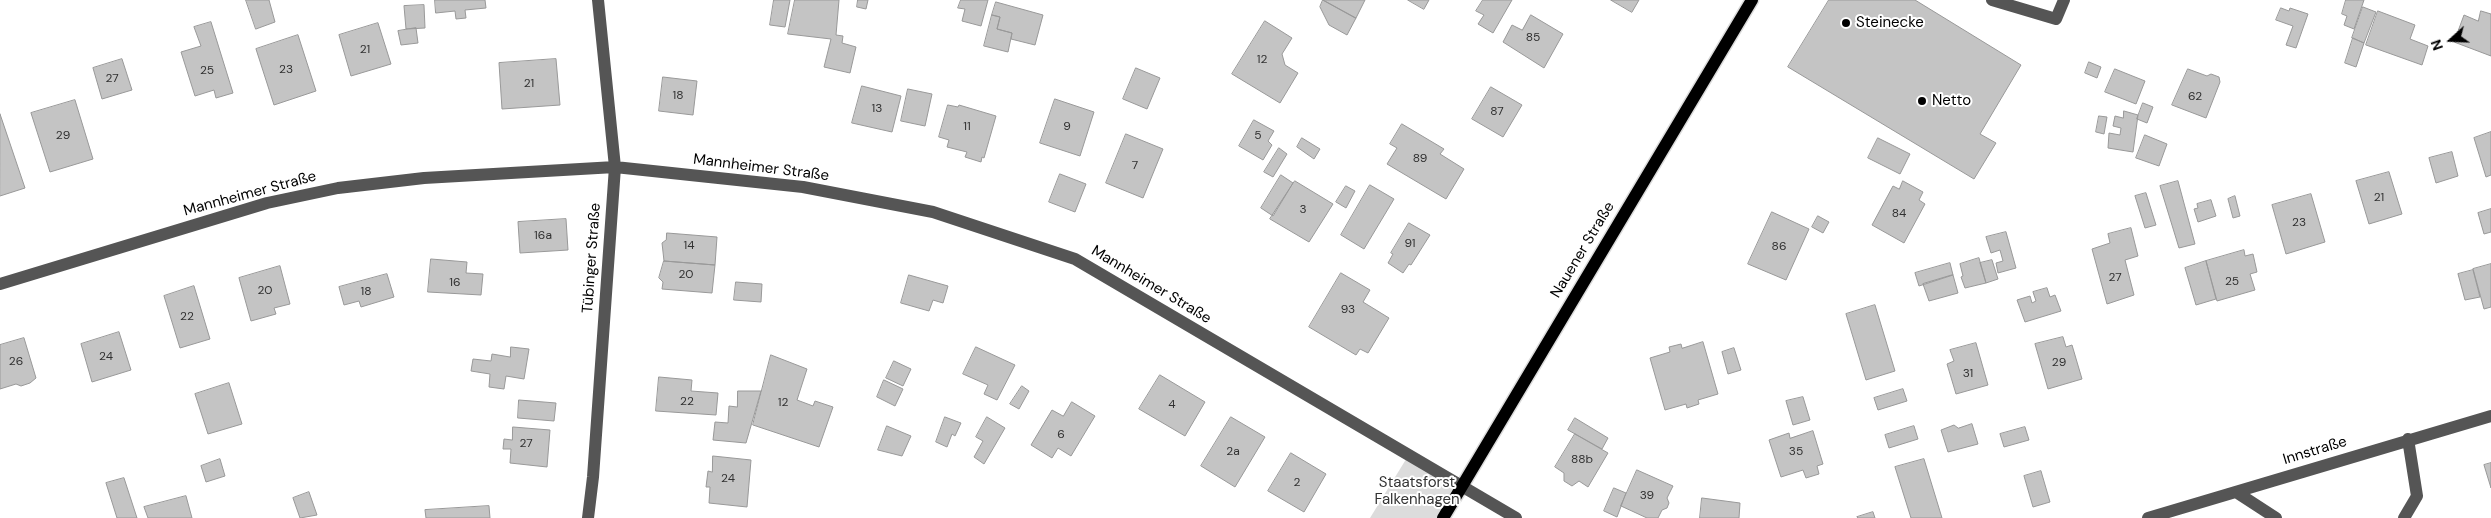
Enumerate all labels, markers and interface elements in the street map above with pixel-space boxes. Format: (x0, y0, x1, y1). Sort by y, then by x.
place label: Steinecke (1856, 14, 1924, 32)
north arrow (2426, 15, 2476, 65)
marker: Steinecke (1840, 17, 1852, 29)
house number: 85 (1526, 31, 1540, 45)
text: N (2427, 37, 2447, 53)
house number: 21 (360, 43, 370, 57)
house number: 12 (1257, 53, 1267, 67)
house number: 23 (279, 63, 293, 77)
house number: 25 (200, 64, 214, 78)
house number: 27 (105, 72, 119, 86)
house number: 21 (524, 77, 534, 91)
house number: 18 (672, 89, 684, 103)
house number: 62 (2188, 90, 2202, 104)
place label: Netto (1932, 92, 1971, 110)
marker: Netto (1916, 95, 1928, 107)
house number: 13 (872, 102, 882, 116)
house number: 87 (1490, 105, 1504, 119)
house number: 11 (963, 120, 971, 134)
house number: 9 (1063, 120, 1071, 134)
house number: 29 (56, 129, 70, 143)
house number: 5 (1254, 129, 1262, 143)
street label: Mannheimer Straße (692, 151, 830, 185)
house number: 89 (1413, 152, 1427, 166)
house number: 7 (1132, 159, 1138, 173)
street label: Mannheimer Straße (182, 168, 318, 220)
house number: 21 (2374, 191, 2384, 205)
street label: Nauener Straße (1547, 199, 1619, 301)
street label: Tübinger Straße (579, 202, 605, 314)
house number: 3 (1299, 203, 1307, 217)
house number: 84 (1892, 207, 1906, 221)
house number: 23 (2292, 216, 2306, 230)
house number: 16a (534, 229, 552, 243)
house number: 91 (1404, 237, 1416, 251)
house number: 14 (683, 239, 695, 253)
house number: 86 (1772, 240, 1786, 254)
street label: Mannheimer Straße (1088, 242, 1214, 328)
house number: 20 (679, 268, 693, 282)
house number: 27 (2108, 271, 2122, 285)
house number: 25 (2225, 275, 2239, 289)
house number: 16 (449, 276, 461, 290)
house number: 20 (258, 284, 272, 298)
house number: 18 (360, 285, 372, 299)
house number: 93 (1341, 303, 1355, 317)
house number: 22 (180, 310, 194, 324)
house number: 24 (99, 350, 113, 364)
house number: 26 (9, 355, 23, 369)
house number: 29 (2052, 356, 2066, 370)
house number: 31 (1963, 367, 1973, 381)
house number: 22 (680, 395, 694, 409)
house number: 12 (778, 396, 788, 410)
house number: 4 (1168, 398, 1176, 412)
house number: 6 (1057, 428, 1065, 442)
street label: Innstraße (2281, 433, 2349, 469)
house number: 27 (519, 437, 533, 451)
house number: 2a (1226, 445, 1240, 459)
house number: 35 (1789, 445, 1803, 459)
house number: 88b (1571, 453, 1593, 467)
house number: 24 (721, 472, 735, 486)
park label: Staatsforst Falkenhagen (1374, 474, 1460, 509)
house number: 2 (1294, 476, 1300, 490)
house number: 39 (1640, 489, 1654, 503)

